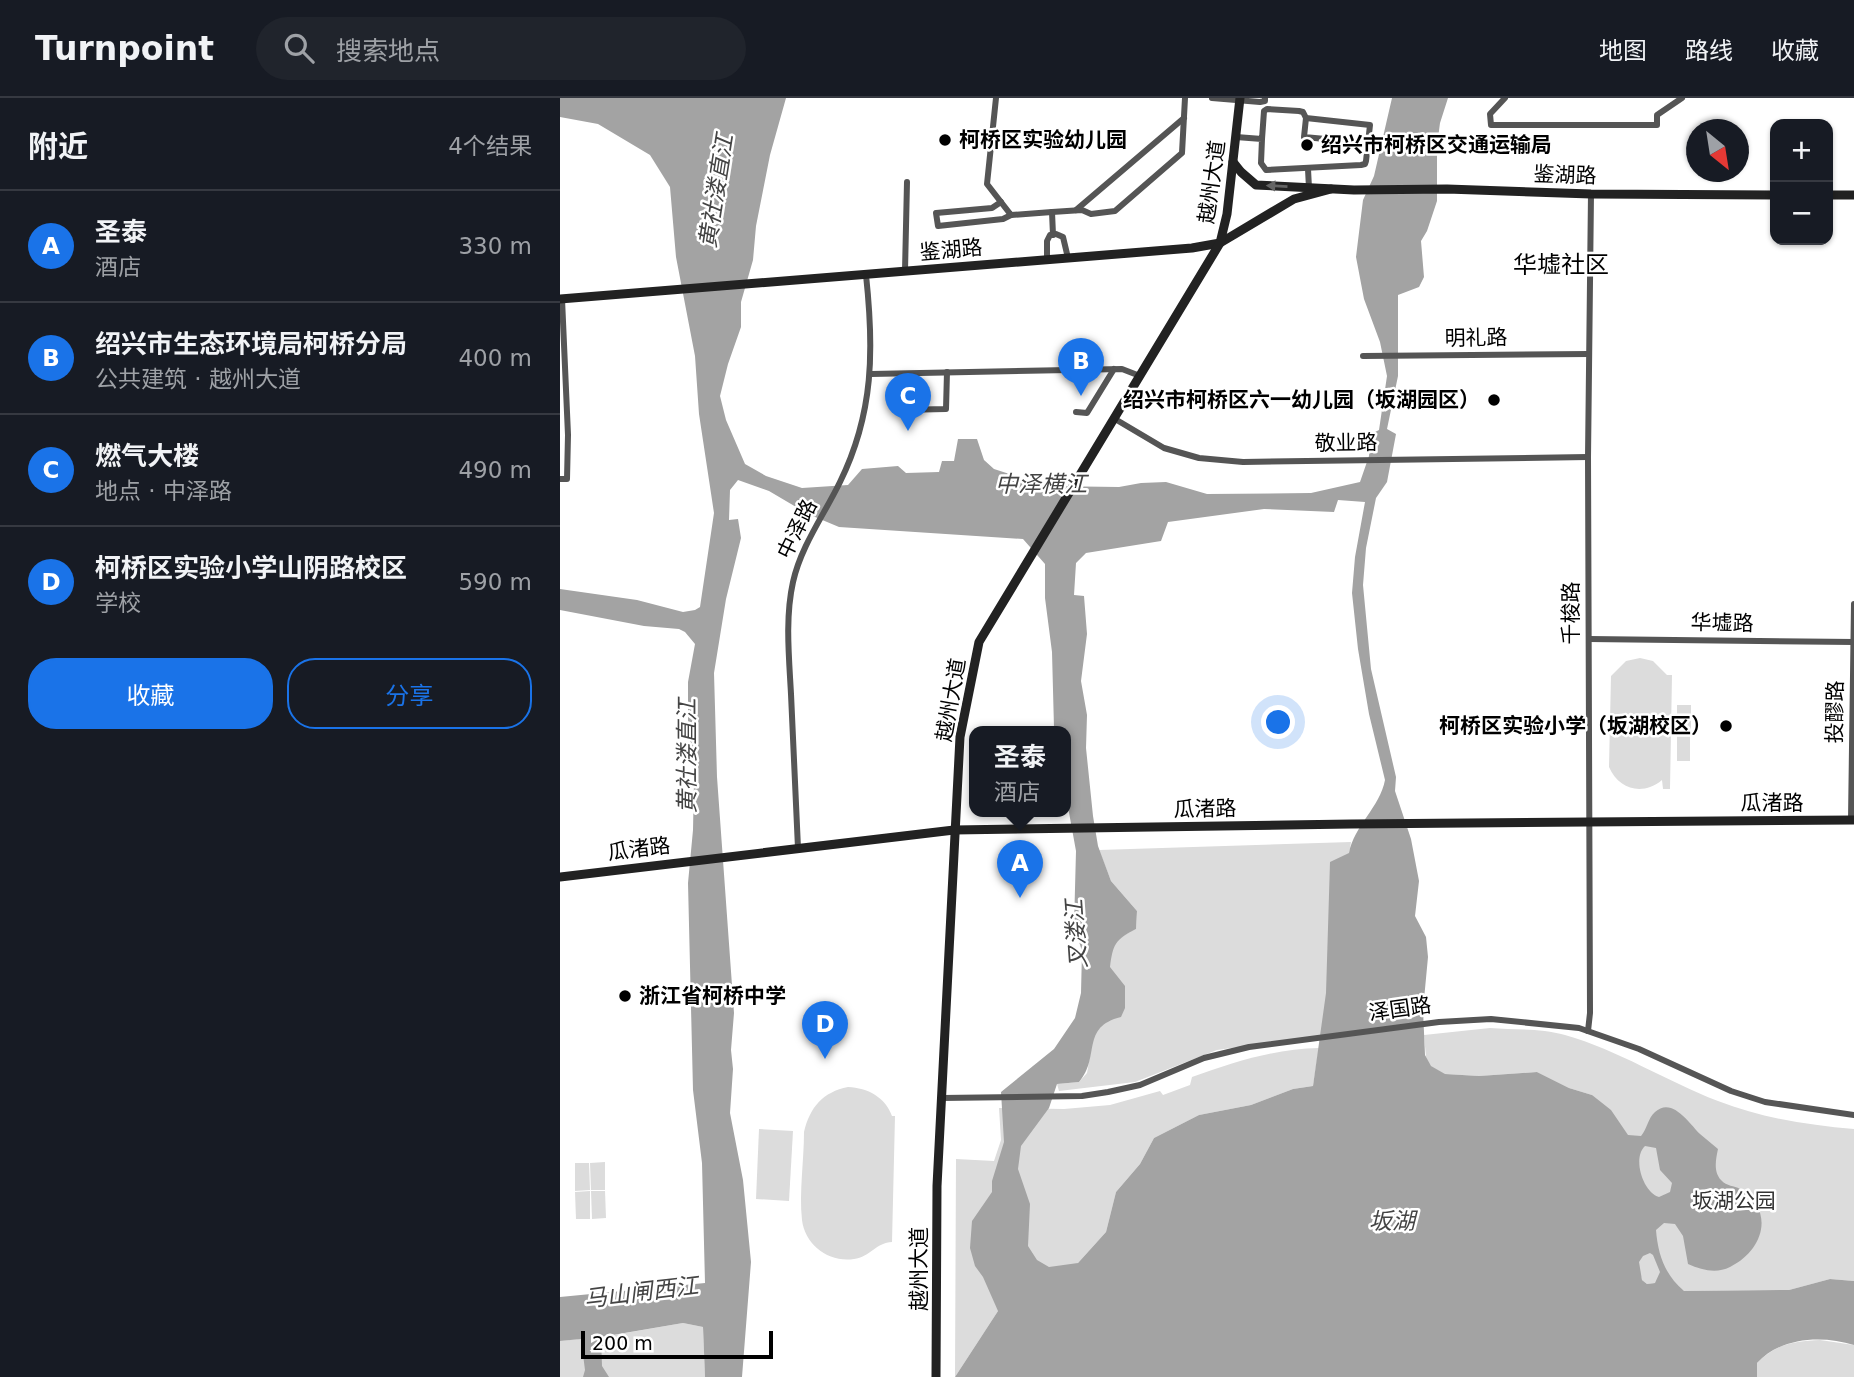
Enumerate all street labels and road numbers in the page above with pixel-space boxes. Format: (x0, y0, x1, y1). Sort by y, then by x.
street label: 越州大道 (1194, 139, 1230, 225)
street label: 鉴湖路 (1533, 162, 1597, 188)
street label: 鉴湖路 (919, 235, 983, 265)
street label: 明礼路 (1444, 325, 1508, 351)
street label: 敬业路 (1314, 430, 1378, 456)
street label: 中泽路 (772, 495, 822, 563)
street label: 千梭路 (1559, 582, 1583, 645)
street label: 华墟路 (1690, 610, 1754, 636)
street label: 越州大道 (932, 657, 970, 743)
street label: 投醪路 (1822, 680, 1848, 744)
street label: 瓜渚路 (1741, 791, 1804, 815)
street label: 瓜渚路 (1173, 796, 1237, 822)
street label: 瓜渚路 (606, 833, 672, 865)
street label: 泽国路 (1367, 993, 1433, 1025)
street label: 越州大道 (907, 1227, 931, 1311)

